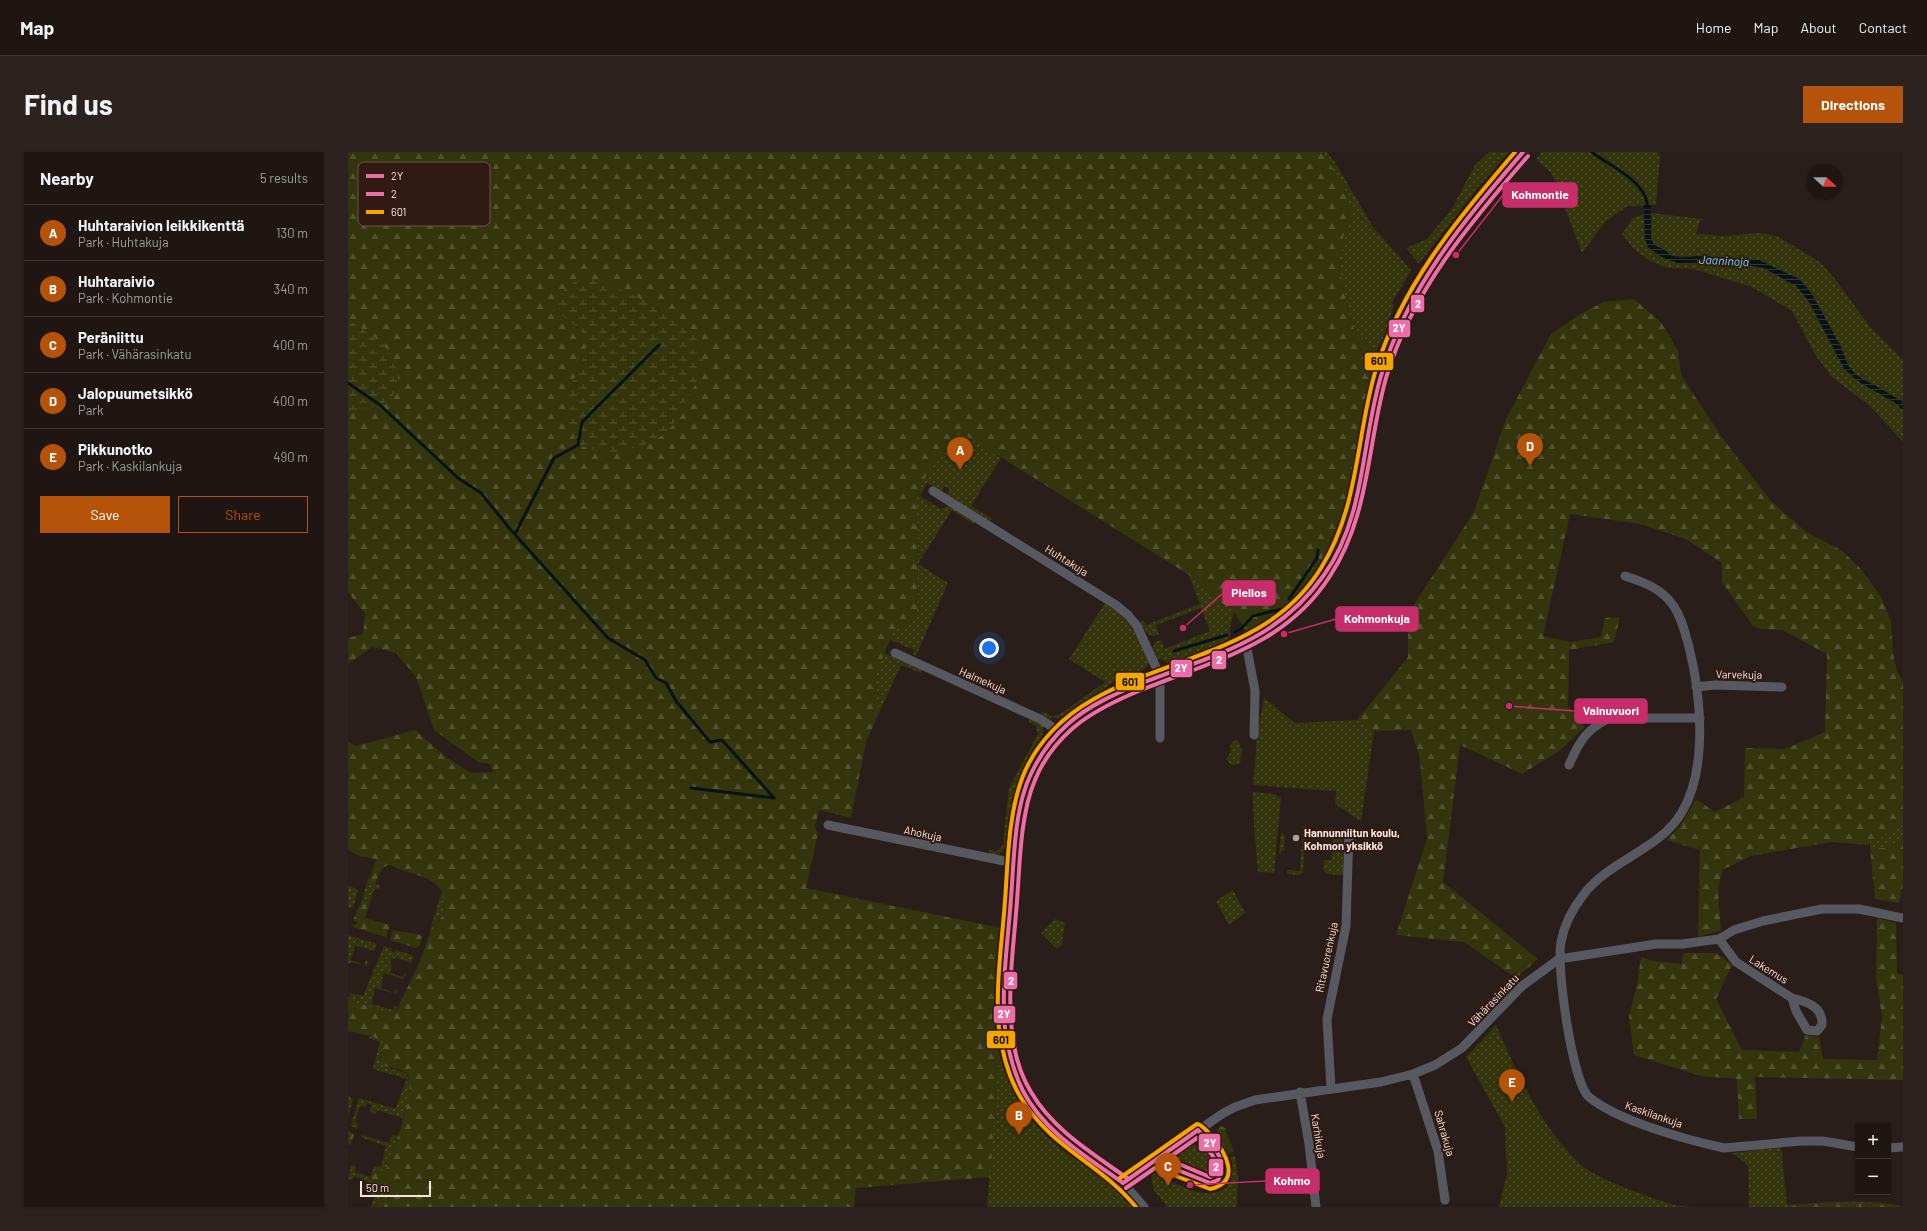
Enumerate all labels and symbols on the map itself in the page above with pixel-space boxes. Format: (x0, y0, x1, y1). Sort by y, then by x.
legend (358, 162, 490, 226)
north arrow (1807, 164, 1843, 200)
text: 2Y (391, 169, 403, 182)
callout: Kohmontie (1503, 183, 1577, 207)
text: 2 (391, 187, 397, 200)
text: Kohmontie (1511, 187, 1569, 201)
text: 601 (391, 205, 406, 218)
water label: Jaaninoja (1698, 252, 1750, 268)
line badge: 2 (1410, 294, 1425, 313)
text: 2 (1415, 297, 1421, 310)
line badge: 2Y (1388, 319, 1411, 338)
text: 2Y (1393, 321, 1406, 334)
line badge: 601 (1364, 352, 1394, 371)
text: 601 (1371, 354, 1387, 367)
pin: D (1517, 433, 1543, 466)
pin: A (947, 437, 973, 470)
street label: Huhtakuja (1043, 542, 1091, 578)
callout: Piellos (1223, 581, 1275, 605)
text: Piellos (1231, 585, 1267, 599)
callout: Kohmonkuja (1336, 607, 1418, 631)
text: Kohmonkuja (1344, 611, 1410, 625)
your location (979, 638, 999, 658)
line badge: 2 (1211, 650, 1227, 670)
text: 2 (1216, 653, 1222, 666)
line badge: 2Y (1170, 659, 1193, 678)
text: 2Y (1175, 661, 1188, 674)
street label: Halmekuja (958, 664, 1008, 696)
street label: Varvekuja (1716, 667, 1762, 681)
line badge: 601 (1115, 672, 1145, 691)
text: 601 (1122, 675, 1138, 688)
callout: Vainuvuori (1575, 699, 1647, 723)
text: Vainuvuori (1583, 703, 1639, 717)
street label: Ahokuja (903, 823, 943, 843)
place label: Hannunniitun koulu, Kohmon yksikkö (1304, 826, 1400, 852)
marker: Hannunniitun koulu, Kohmon yksikkö (1291, 833, 1301, 843)
street label: Ritavuorenkuja (1312, 921, 1340, 993)
street label: Lakemus (1747, 952, 1791, 986)
line badge: 2 (1003, 971, 1018, 990)
street label: Vähärasinkatu (1465, 971, 1521, 1029)
text: 2 (1008, 974, 1014, 987)
line badge: 2Y (993, 1005, 1016, 1024)
text: 2Y (998, 1007, 1011, 1020)
line badge: 601 (986, 1030, 1016, 1049)
text: 601 (993, 1033, 1009, 1046)
pin: E (1499, 1069, 1525, 1102)
street label: Kaskilankuja (1624, 1098, 1684, 1130)
pin: B (1006, 1102, 1032, 1135)
street label: Sahrakuja (1432, 1108, 1458, 1158)
street label: Karhikuja (1309, 1113, 1329, 1159)
line badge: 2Y (1198, 1133, 1221, 1152)
text: 2Y (1204, 1136, 1217, 1149)
pin: C (1155, 1153, 1181, 1186)
line badge: 2 (1208, 1158, 1224, 1177)
text: 2 (1213, 1160, 1219, 1173)
callout: Kohmo (1266, 1169, 1319, 1193)
text: Kohmo (1274, 1173, 1311, 1187)
scale bar (360, 1179, 431, 1198)

